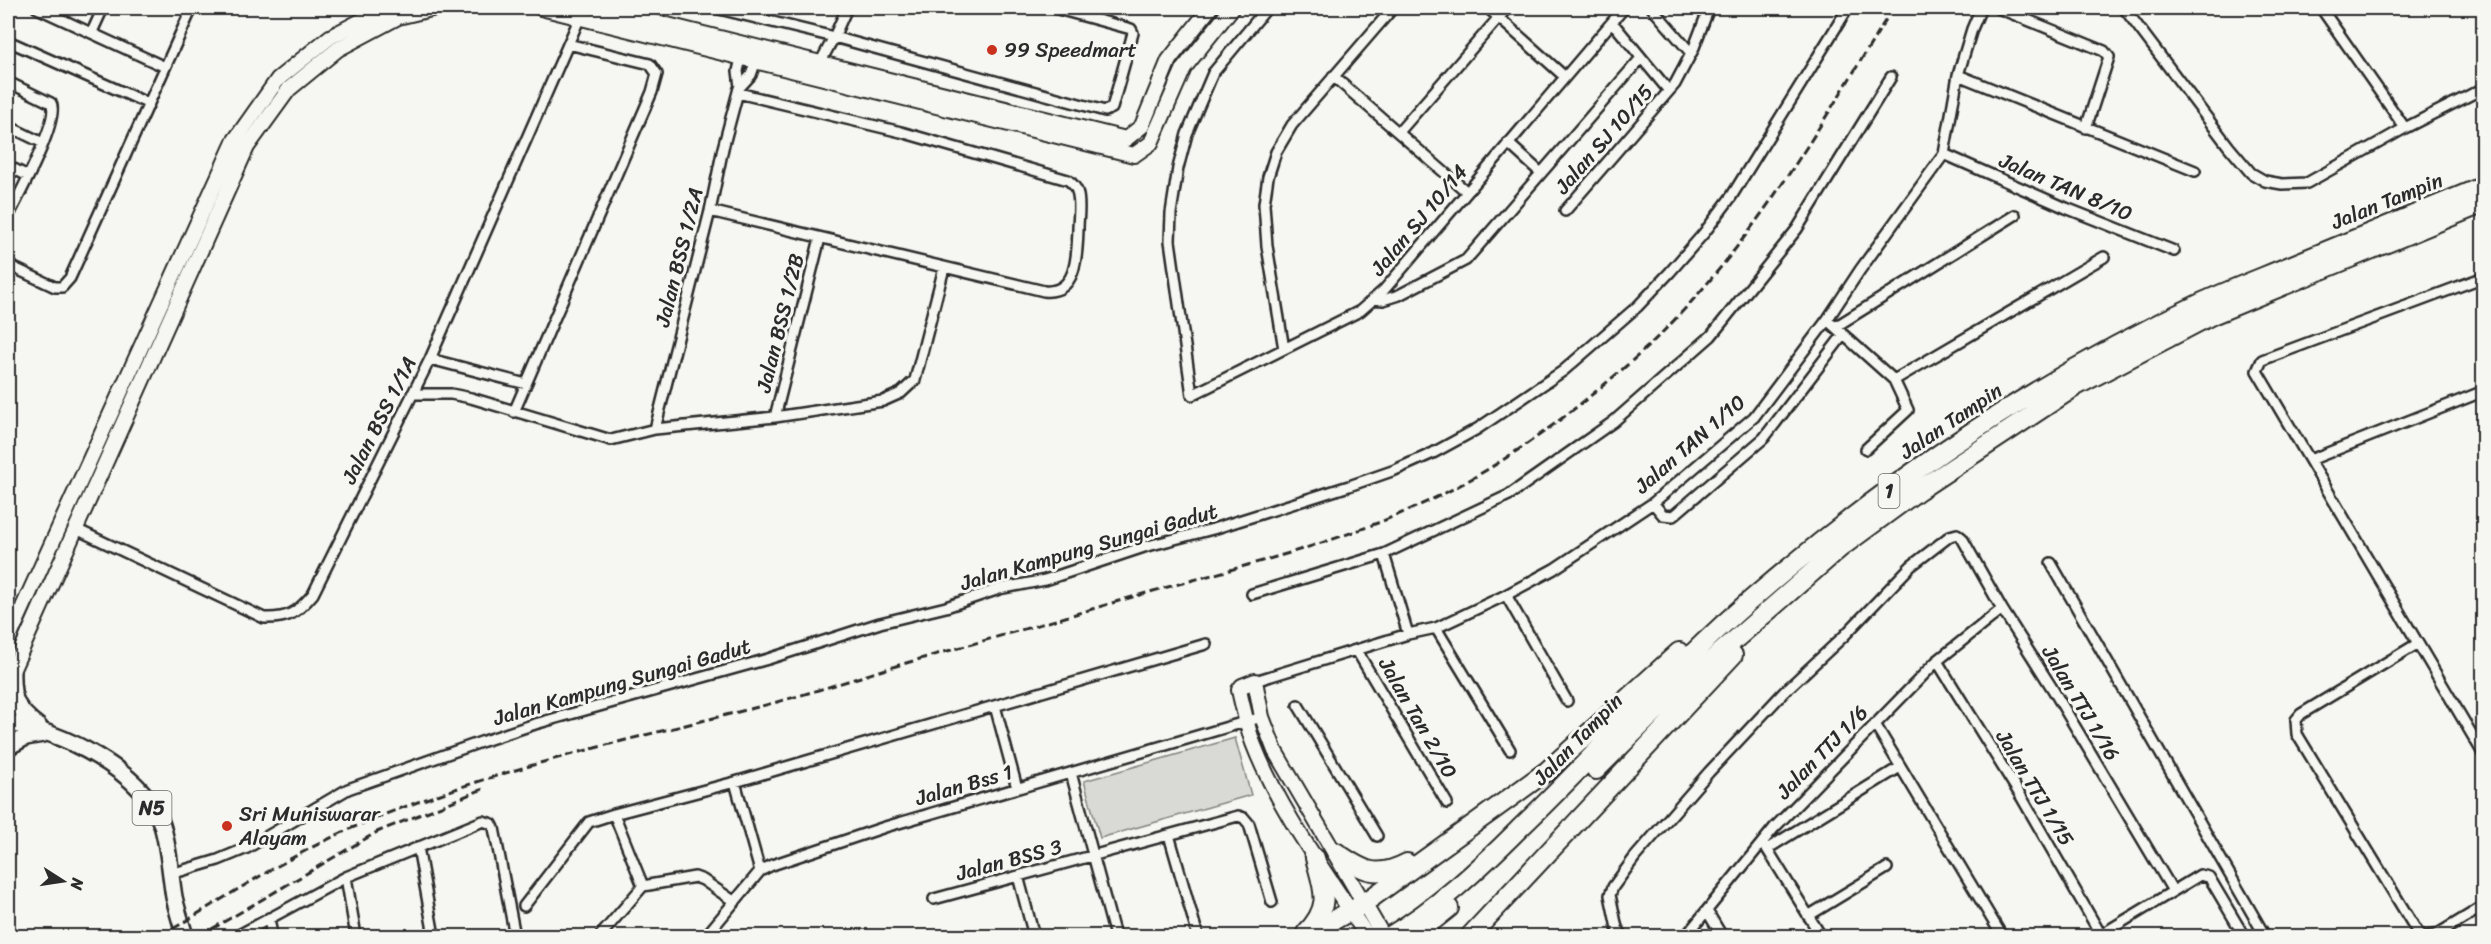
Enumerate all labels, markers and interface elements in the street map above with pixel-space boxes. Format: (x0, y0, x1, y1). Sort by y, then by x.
place label: 99 Speedmart (1004, 31, 1137, 69)
marker: 99 Speedmart (985, 43, 999, 57)
street label: Jalan SJ 10/15 (1544, 75, 1663, 204)
street label: Jalan TAN 8/10 (1992, 141, 2139, 232)
street label: Jalan SJ 10/14 (1360, 155, 1478, 285)
street label: Jalan Tampin (2324, 161, 2449, 241)
street label: Jalan BSS 1/2A (643, 183, 715, 332)
street label: Jalan BSS 1/2B (744, 250, 816, 397)
street label: Jalan BSS 1/1A (330, 349, 428, 492)
street label: Jalan Tampin (1891, 372, 2010, 470)
street label: Jalan TAN 1/10 (1625, 384, 1755, 504)
road number: 1 (1878, 474, 1900, 508)
street label: Jalan Kampung Sungai Gadut (955, 492, 1222, 602)
street label: Jalan Kampung Sungai Gadut (488, 627, 755, 737)
street label: Jalan TTJ 1/16 (2031, 637, 2131, 768)
street label: Jalan Tan 2/10 (1367, 649, 1468, 786)
street label: Jalan Tampin (1523, 683, 1633, 795)
street label: Jalan TTJ 1/6 (1766, 695, 1878, 809)
street label: Jalan TTJ 1/15 (1985, 721, 2085, 854)
street label: Jalan Bss 1 (910, 753, 1017, 817)
road number: N5 (132, 791, 172, 825)
place label: Sri Muniswarar Alayam (238, 795, 381, 857)
marker: Sri Muniswarar Alayam (220, 819, 234, 833)
street label: Jalan BSS 3 (951, 827, 1067, 893)
north arrow (33, 851, 93, 911)
text: N (62, 875, 93, 893)

